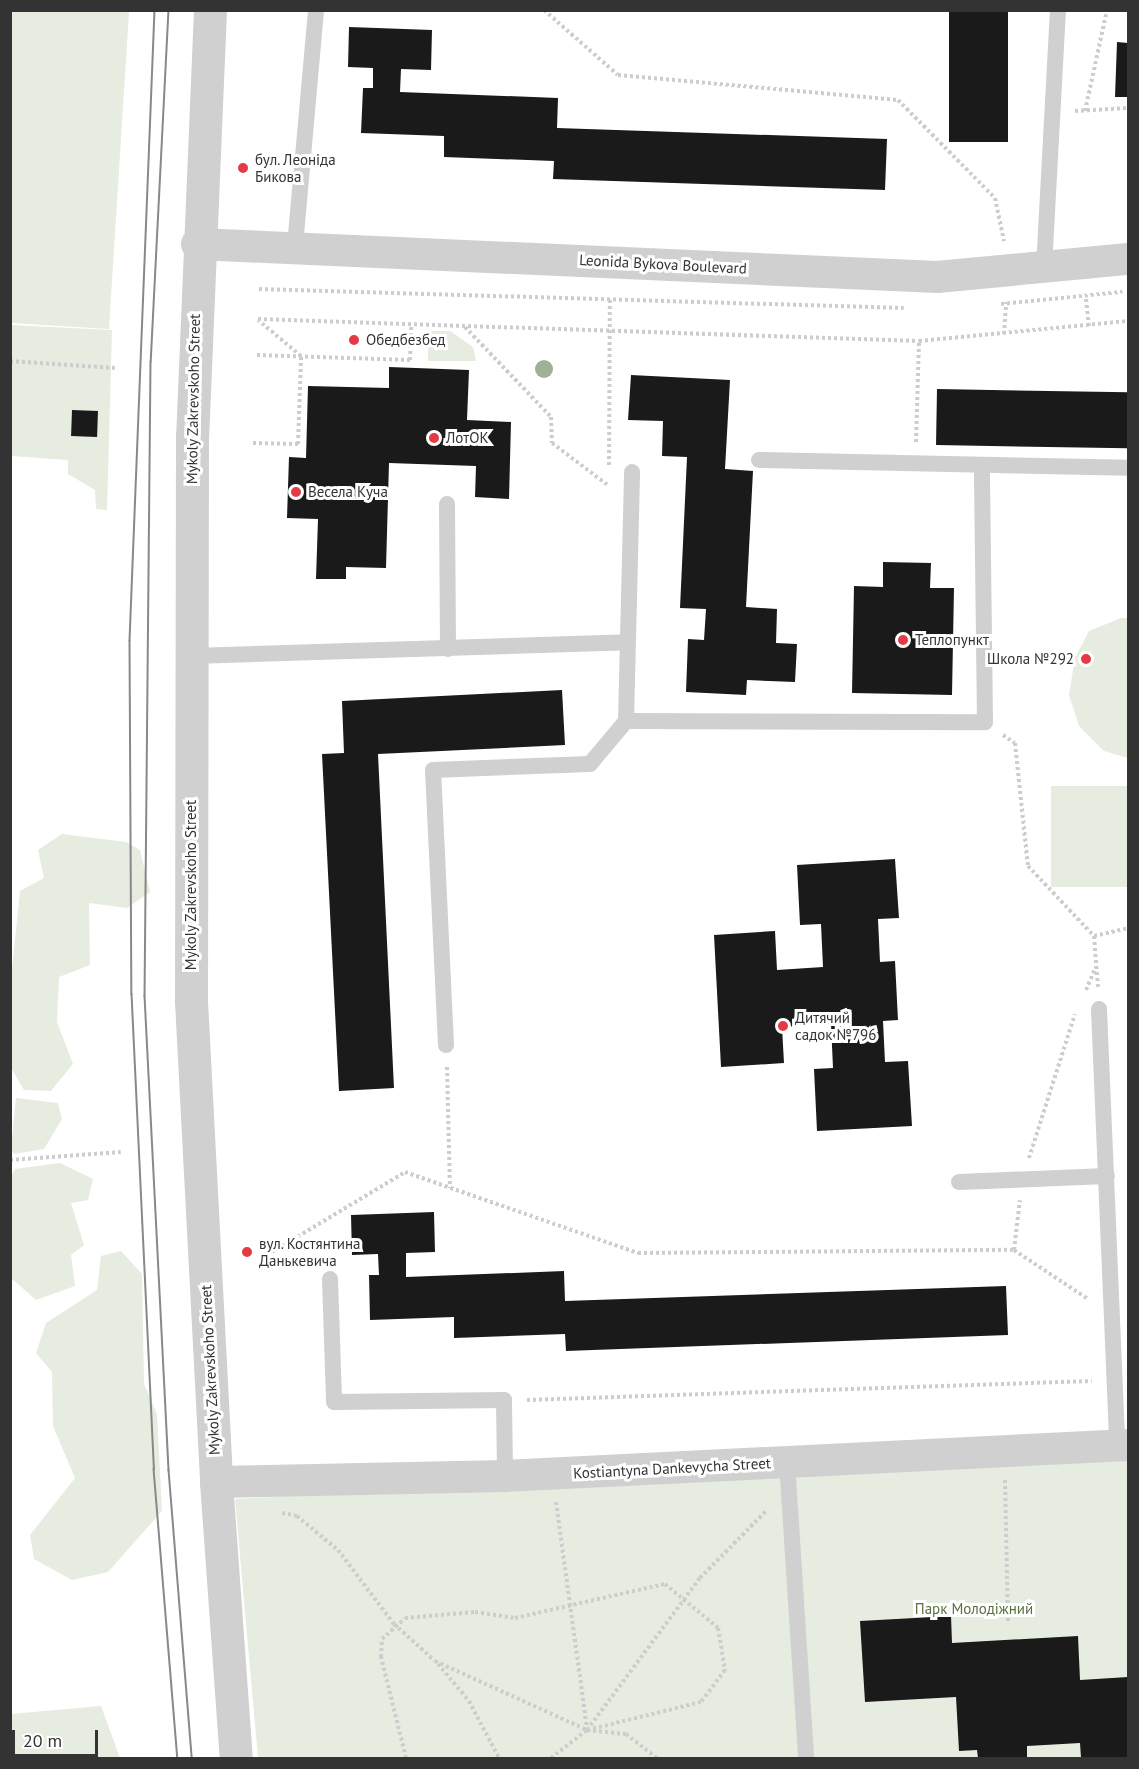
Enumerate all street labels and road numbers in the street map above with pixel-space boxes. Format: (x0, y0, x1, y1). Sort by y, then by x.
street label: Leonida Bykova Boulevard (579, 251, 747, 277)
street label: Mykoly Zakrevskoho Street (183, 313, 203, 485)
street label: Mykoly Zakrevskoho Street (182, 799, 200, 971)
street label: Mykoly Zakrevskoho Street (197, 1284, 223, 1456)
street label: Kostiantyna Dankevycha Street (573, 1454, 771, 1482)

